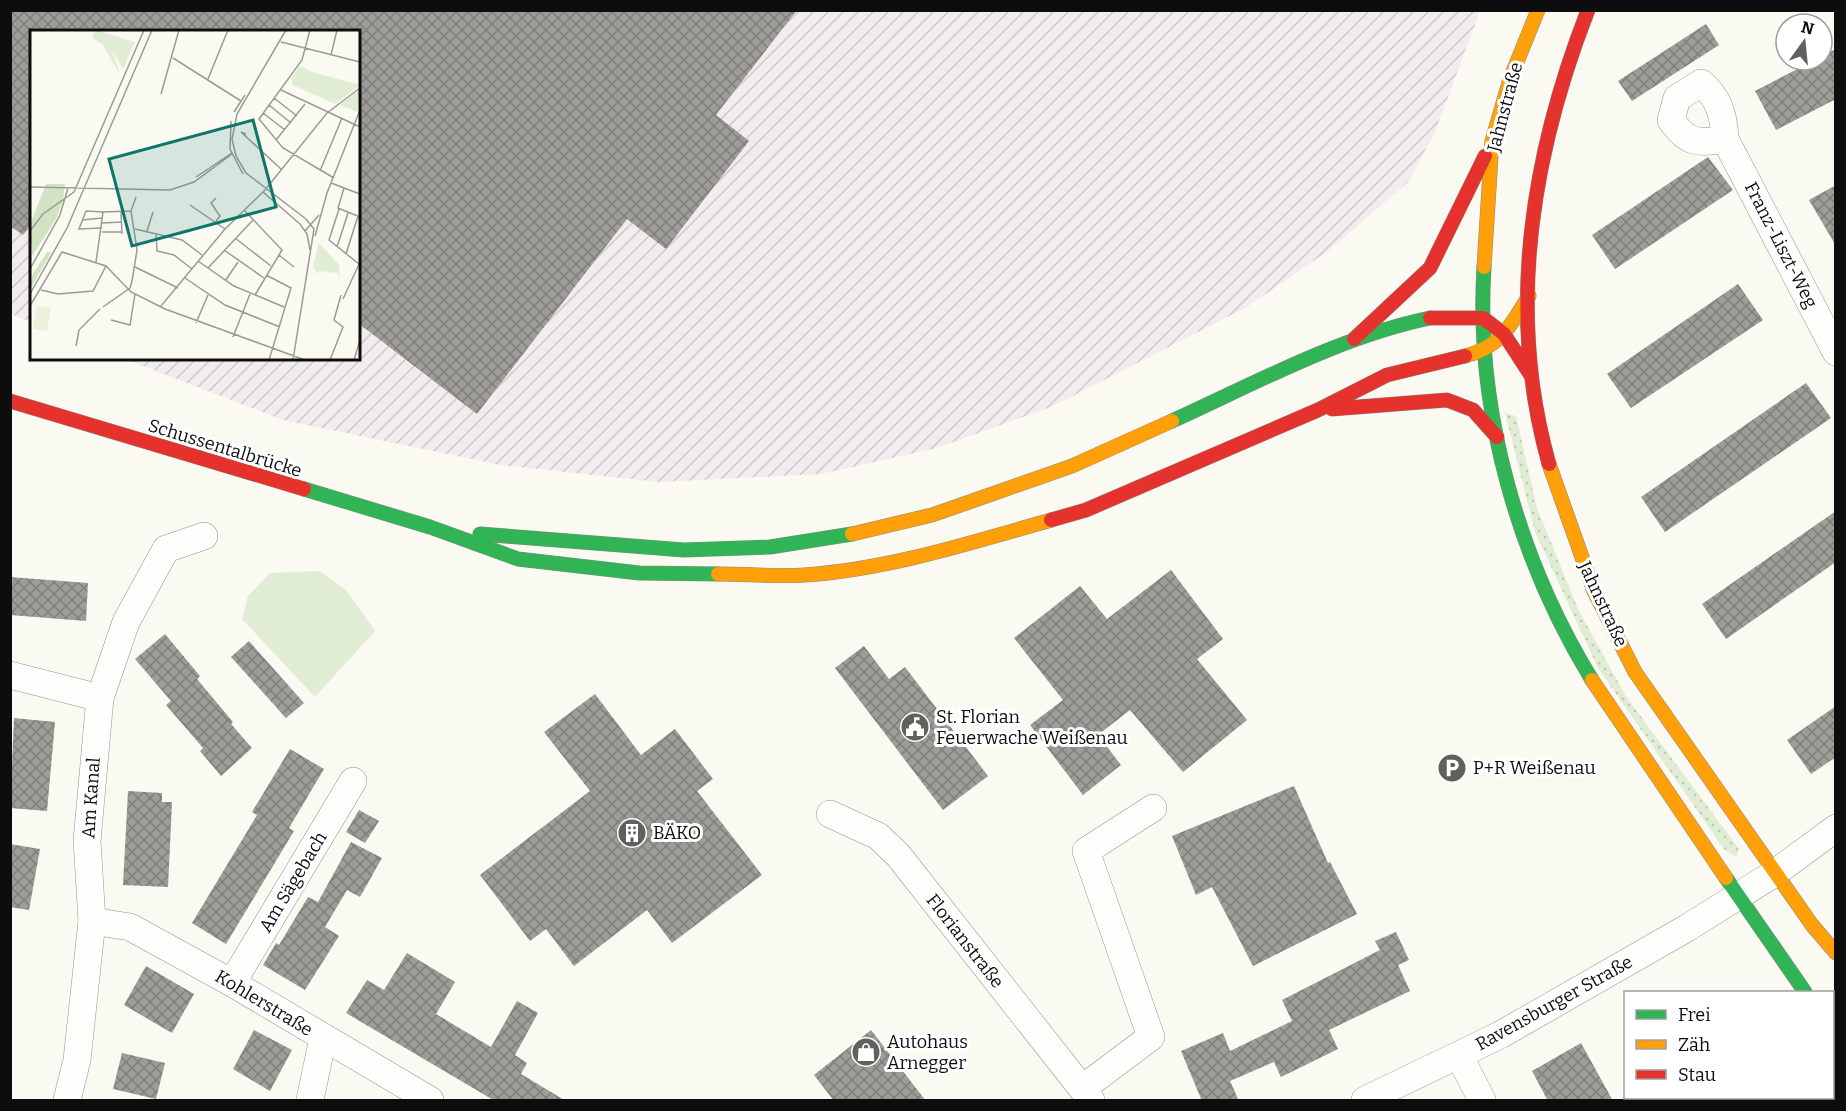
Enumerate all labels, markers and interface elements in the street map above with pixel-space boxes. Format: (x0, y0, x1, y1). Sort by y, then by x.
north arrow (1774, 12, 1834, 72)
text: N (1799, 17, 1816, 39)
inset map (30, 30, 360, 360)
street label: Jahnstraße (1482, 60, 1527, 155)
street label: Franz-Liszt-Weg (1740, 178, 1822, 312)
street label: Schussentalbrücke (146, 414, 304, 482)
street label: Jahnstraße (1573, 557, 1632, 650)
place label: St. Florian Feuerwache Weißenau (936, 706, 1128, 749)
public building icon: St. Florian Feuerwache Weißenau (899, 711, 931, 743)
parking icon: P+R Weißenau (1436, 752, 1468, 784)
street label: Am Kanal (77, 757, 105, 839)
place label: P+R Weißenau (1473, 757, 1596, 779)
building icon: BÄKO (616, 817, 648, 849)
place label: BÄKO (653, 822, 701, 844)
street label: Am Sägebach (254, 828, 332, 936)
street label: Florianstraße (921, 890, 1009, 992)
street label: Ravensburger Straße (1472, 951, 1636, 1055)
street label: Kohlerstraße (211, 965, 317, 1041)
legend (1624, 991, 1834, 1099)
text: Frei (1678, 1004, 1711, 1026)
place label: Autohaus Arnegger (887, 1031, 968, 1074)
text: Zäh (1678, 1034, 1710, 1056)
shop icon: Autohaus Arnegger (850, 1036, 882, 1068)
text: Stau (1678, 1064, 1716, 1086)

